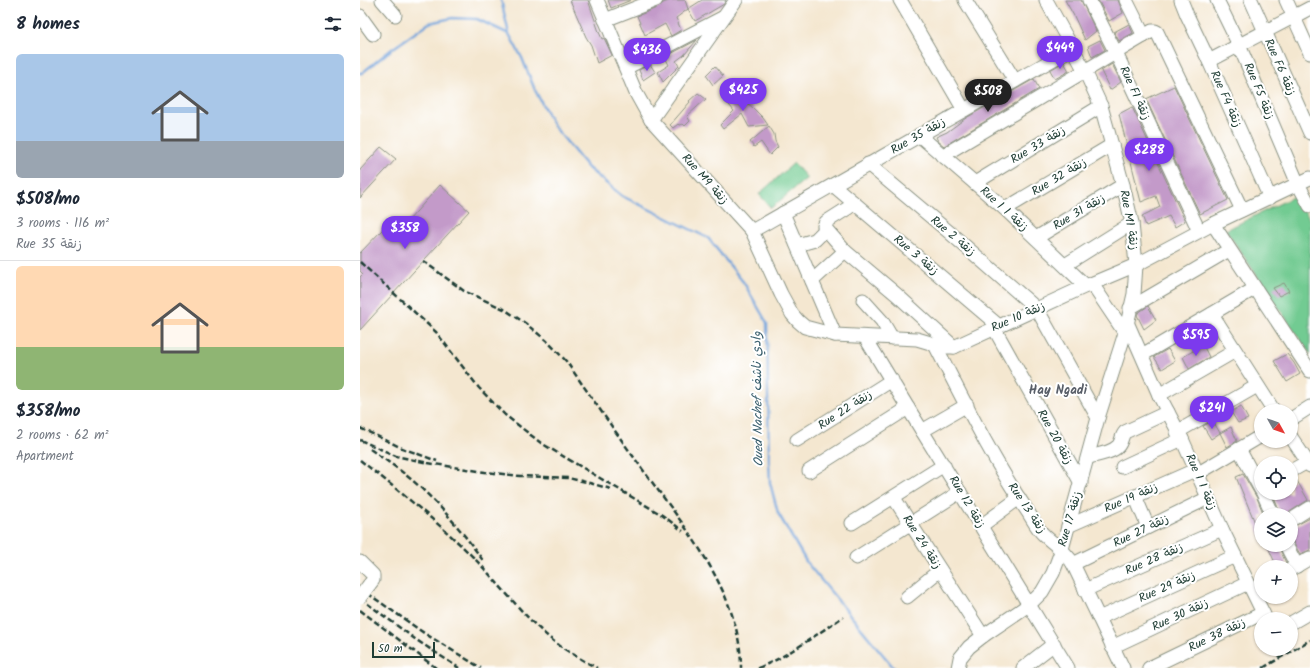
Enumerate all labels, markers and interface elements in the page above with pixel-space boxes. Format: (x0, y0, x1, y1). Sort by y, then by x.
text: 8 homes (16, 11, 80, 38)
icon: filters (322, 13, 344, 35)
pin: $449 (1036, 36, 1084, 70)
street label: Rue F6 زنقة (1259, 36, 1301, 98)
pin: $436 (623, 38, 671, 72)
text: $449 (1046, 38, 1074, 59)
text: $436 (633, 40, 661, 61)
street label: Rue F5 زنقة (1238, 60, 1280, 122)
street label: Rue F1 زنقة (1114, 63, 1156, 123)
street label: Rue F4 زنقة (1205, 68, 1247, 130)
pin: $425 (719, 78, 767, 112)
pin: $508 (964, 79, 1012, 113)
icon: home (144, 80, 216, 152)
text: $425 (729, 80, 757, 101)
text: $508 (974, 81, 1002, 102)
street label: Rue 35 زنقة (887, 113, 949, 159)
street label: Rue 33 زنقة (1007, 121, 1069, 169)
pin: $288 (1125, 138, 1173, 172)
text: $288 (1134, 140, 1164, 161)
street label: Rue M9 زنقة (677, 149, 733, 209)
street label: Rue 32 زنقة (1028, 153, 1090, 201)
street label: Rue 1 زنقة 1 (975, 182, 1033, 236)
text: $508/mo (16, 186, 80, 213)
street label: Rue M1 زنقة (1114, 188, 1144, 252)
street label: Rue 31 زنقة (1049, 189, 1109, 235)
street label: Rue 2 زنقة (926, 211, 980, 261)
text: 3 rooms · 116 m² (16, 213, 109, 234)
pin: $358 (381, 216, 429, 250)
text: $358 (390, 218, 420, 239)
street label: Rue 3 زنقة (889, 230, 943, 280)
text: Rue 35 زنقة (16, 234, 82, 255)
icon: home (144, 292, 216, 364)
street label: Rue 10 زنقة (988, 297, 1048, 337)
pin: $595 (1172, 323, 1220, 357)
text: $595 (1182, 325, 1210, 346)
water label: Oued Nachef وادي ناشف (746, 331, 770, 467)
district label: Hay Ngadi (1029, 380, 1088, 401)
street label: Rue 22 زنقة (814, 385, 876, 435)
pin: $241 (1188, 396, 1236, 430)
text: $358/mo (16, 398, 80, 425)
text: $241 (1199, 398, 1225, 419)
north arrow (1254, 404, 1298, 448)
map controls (1254, 404, 1298, 656)
street label: Rue 20 زنقة (1032, 406, 1078, 468)
text: 2 rooms · 62 m² (16, 425, 109, 446)
text: Apartment (16, 446, 74, 467)
street label: Rue 1 زنقة 1 (1180, 451, 1222, 513)
button: locate (1254, 456, 1298, 500)
street label: Rue 12 زنقة (944, 472, 990, 532)
street label: Rue 19 زنقة (1101, 478, 1161, 518)
street label: Rue 13 زنقة (1003, 479, 1051, 537)
street label: Rue 17 زنقة (1053, 489, 1087, 549)
button: layers (1254, 508, 1298, 552)
street label: Rue 27 زنقة (1110, 509, 1172, 553)
street label: Rue 24 زنقة (897, 511, 947, 573)
street label: Rue 28 زنقة (1122, 538, 1186, 580)
button: + (1254, 560, 1298, 604)
street label: Rue 29 زنقة (1136, 566, 1198, 608)
street label: Rue 30 زنقة (1149, 594, 1211, 636)
button: − (1254, 612, 1298, 656)
street label: Rue 38 زنقة (1185, 613, 1249, 657)
scale bar (372, 640, 435, 659)
text: 50 m (378, 640, 403, 658)

